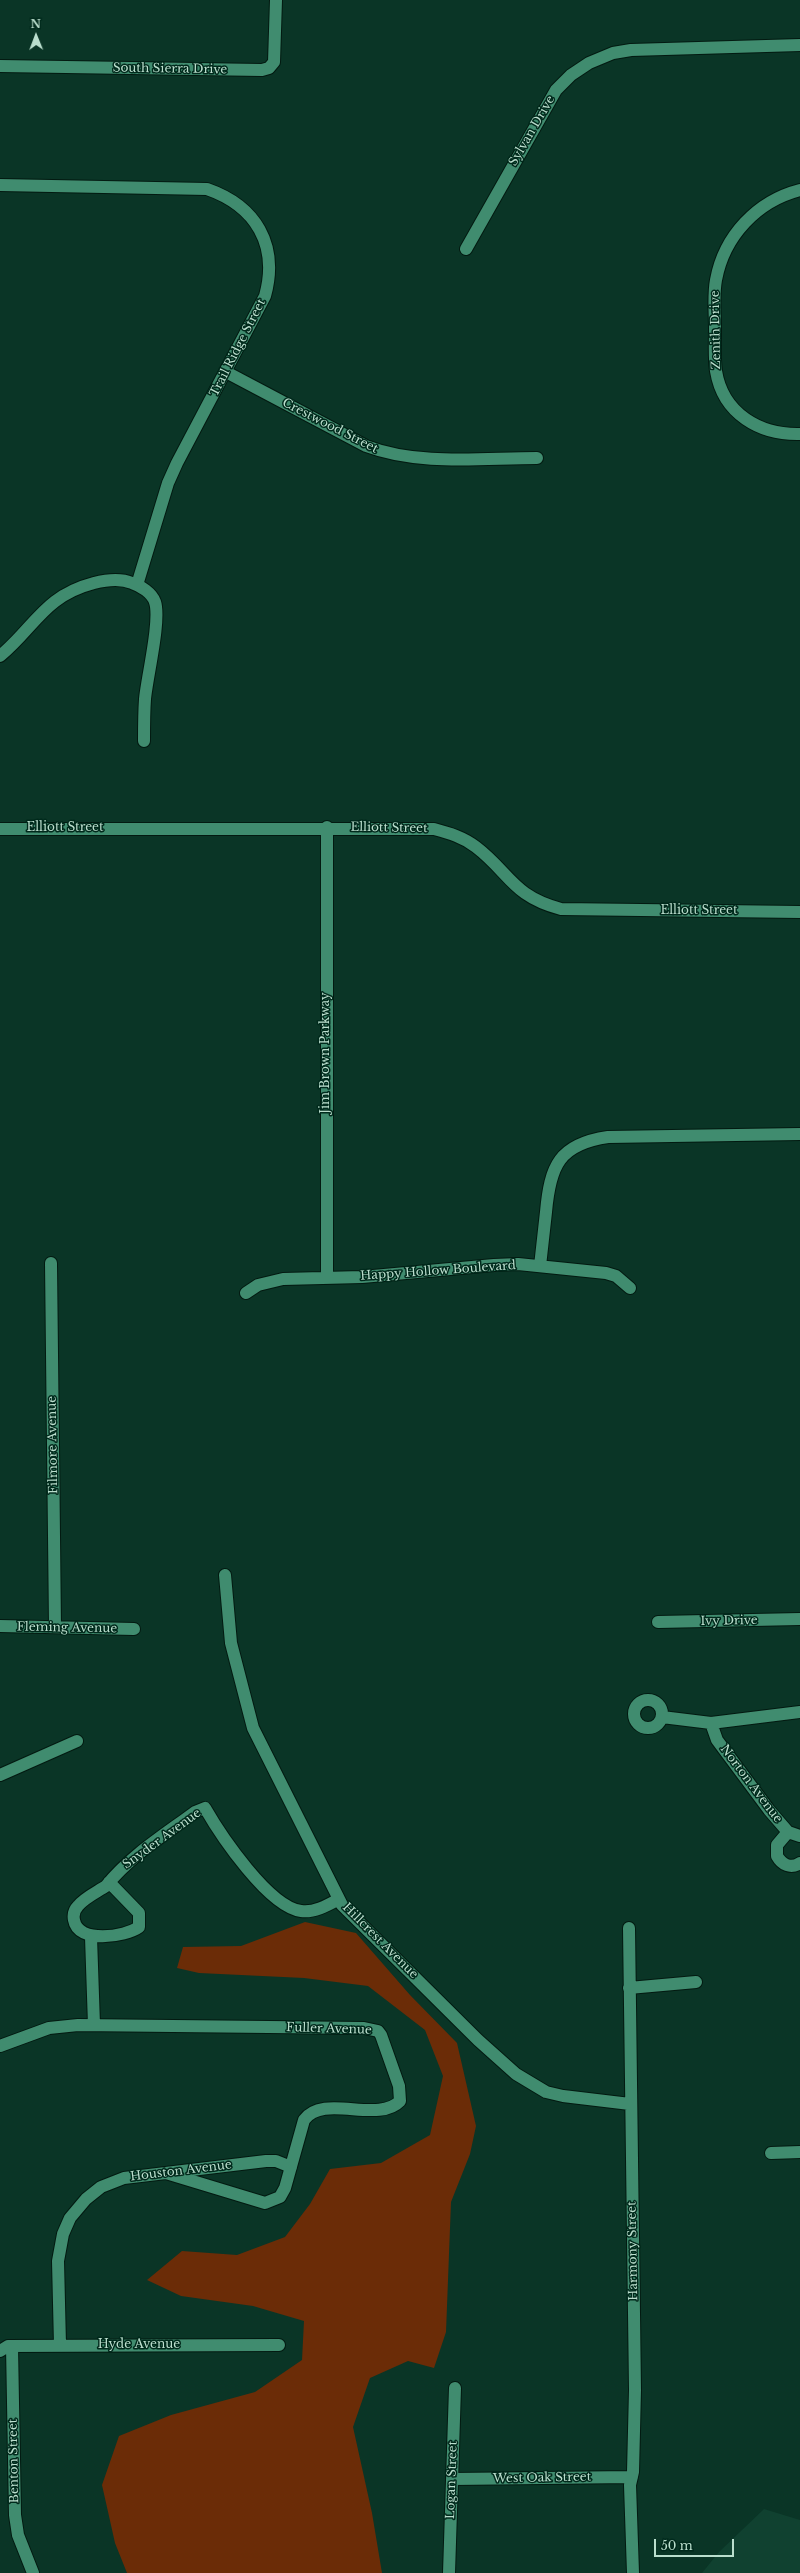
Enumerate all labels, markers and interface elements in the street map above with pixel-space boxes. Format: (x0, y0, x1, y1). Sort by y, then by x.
north arrow (16, 16, 56, 56)
text: N (30, 17, 41, 31)
street label: South Sierra Drive (113, 61, 227, 77)
street label: Sylvan Drive (506, 93, 558, 169)
street label: Zenith Drive (708, 290, 724, 370)
street label: Trail Ridge Street (207, 297, 269, 399)
street label: Crestwood Street (280, 396, 380, 456)
street label: Elliott Street (350, 820, 428, 836)
street label: Elliott Street (26, 821, 104, 835)
street label: Elliott Street (660, 904, 738, 918)
street label: Jim Brown Parkway (319, 992, 333, 1114)
street label: Happy Hollow Boulevard (360, 1258, 516, 1284)
street label: Filmore Avenue (45, 1396, 61, 1494)
street label: Ivy Drive (700, 1613, 758, 1629)
street label: Fleming Avenue (17, 1620, 117, 1636)
street label: Norton Avenue (717, 1742, 785, 1826)
street label: Snyder Avenue (120, 1806, 204, 1872)
street label: Hillcrest Avenue (339, 1900, 421, 1982)
street label: Fuller Avenue (286, 2020, 372, 2038)
street label: Houston Avenue (130, 2158, 232, 2184)
street label: Harmony Street (625, 2201, 641, 2301)
street label: Hyde Avenue (98, 2338, 180, 2352)
street label: Benton Street (6, 2419, 22, 2503)
street label: Logan Street (443, 2441, 461, 2519)
street label: West Oak Street (493, 2470, 591, 2486)
scale bar (656, 2531, 736, 2557)
text: 50 m (661, 2538, 693, 2553)

